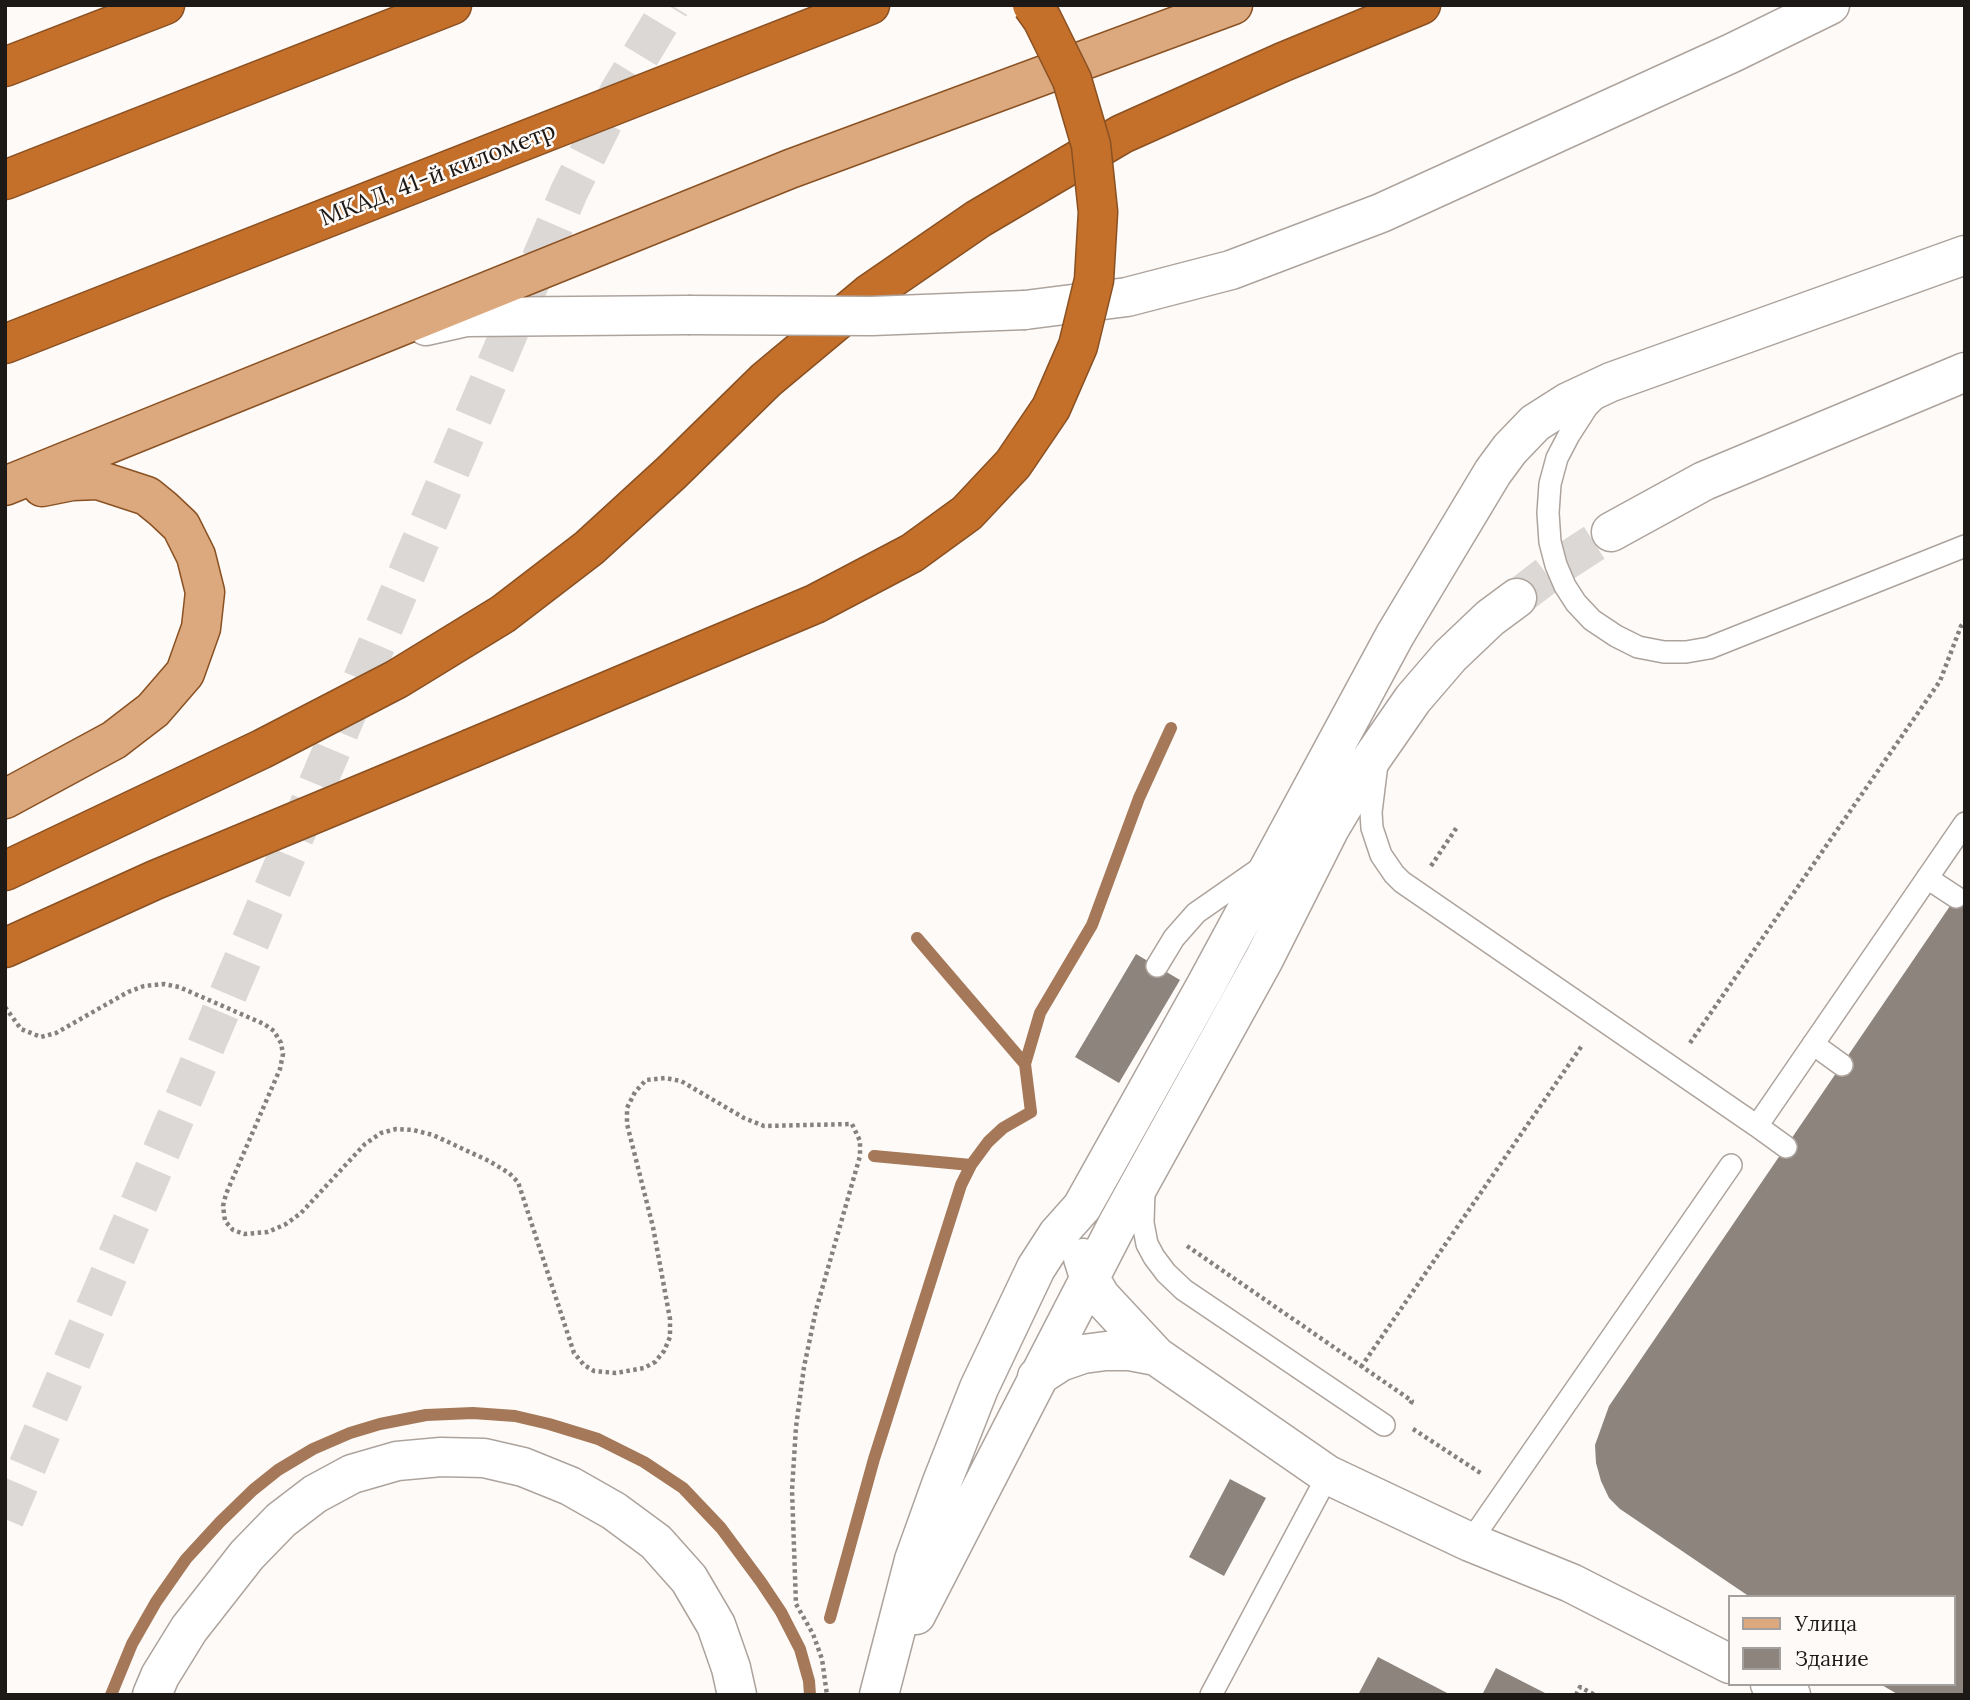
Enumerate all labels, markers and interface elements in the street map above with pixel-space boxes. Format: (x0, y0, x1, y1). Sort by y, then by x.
street label: МКАД, 41-й километр (316, 117, 560, 233)
legend (1728, 1595, 1956, 1686)
text: Улица (1795, 1610, 1857, 1637)
text: Здание (1795, 1645, 1869, 1672)

